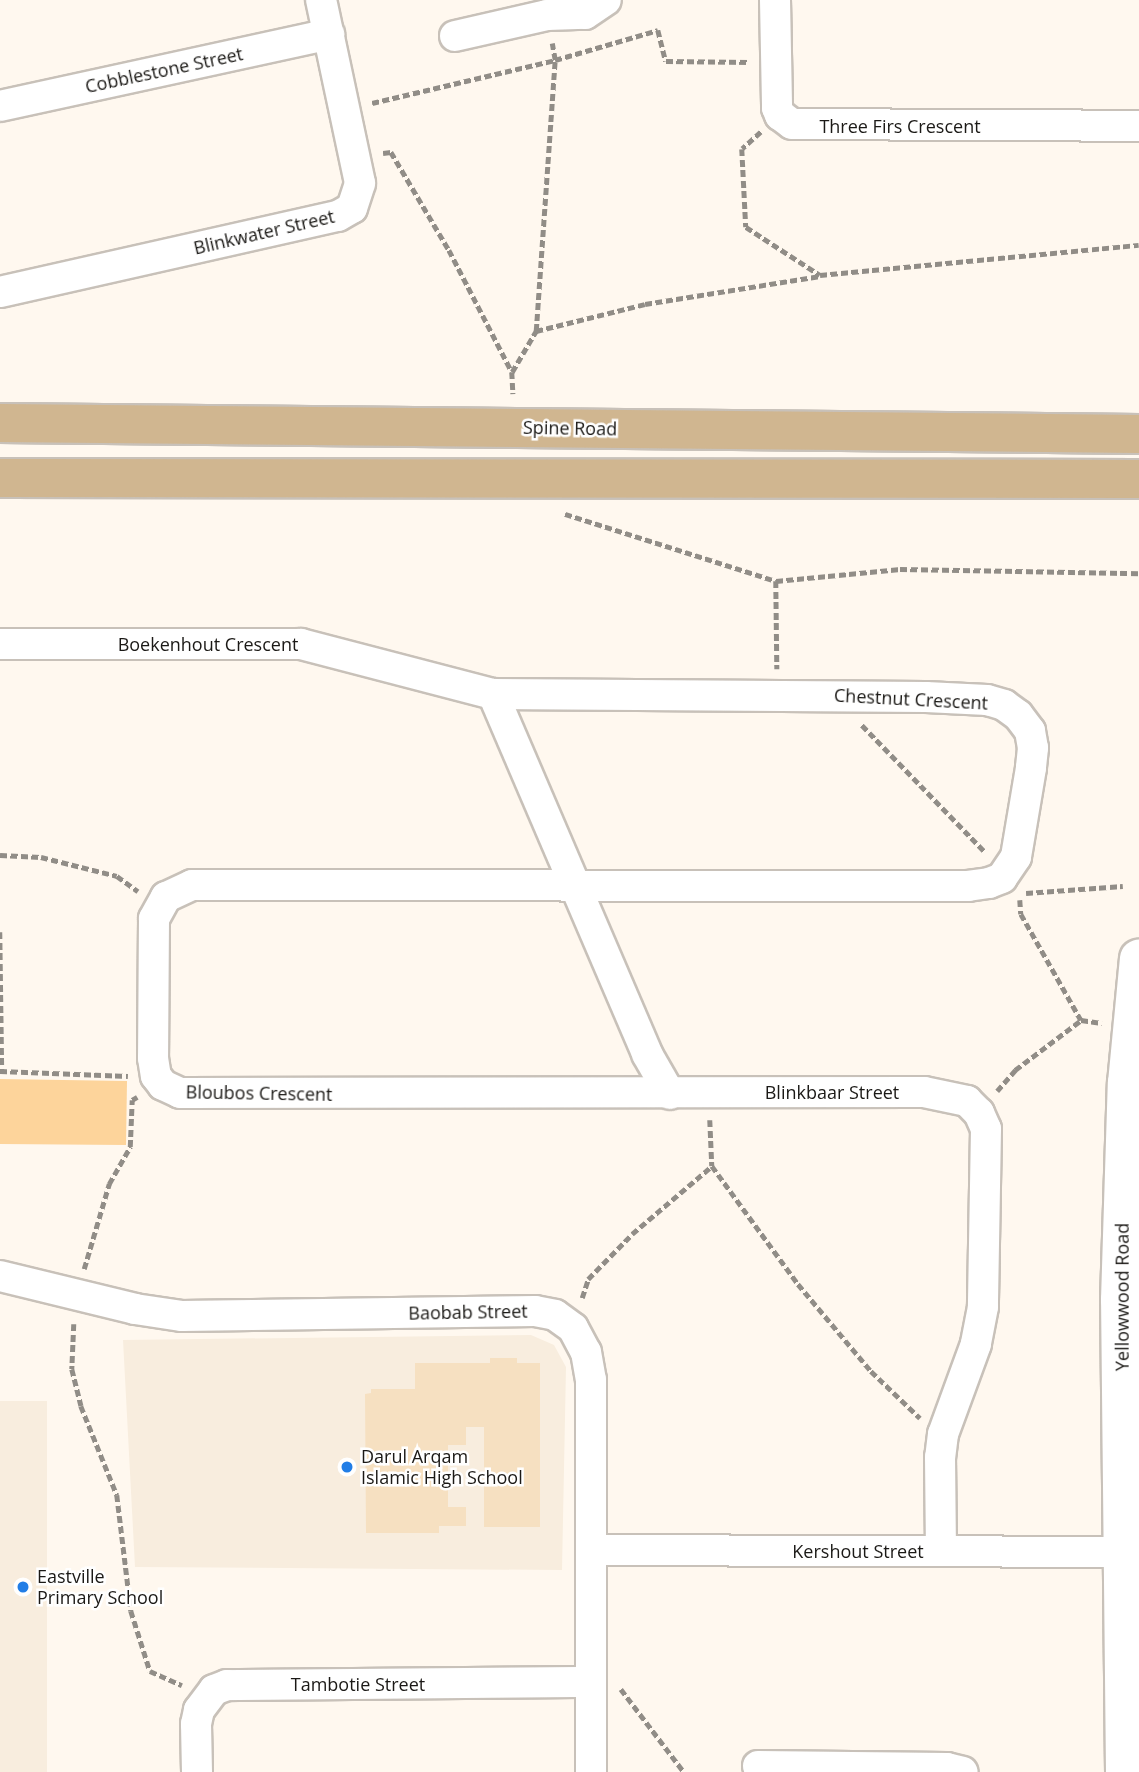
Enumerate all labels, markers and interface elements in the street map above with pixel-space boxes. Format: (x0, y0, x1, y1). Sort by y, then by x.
street label: Cobblestone Street (83, 43, 245, 97)
street label: Three Firs Crescent (819, 115, 981, 137)
street label: Blinkwater Street (191, 205, 337, 259)
street label: Spine Road (523, 416, 617, 440)
street label: Boekenhout Crescent (118, 633, 298, 655)
street label: Chestnut Crescent (833, 684, 989, 714)
street label: Bloubos Crescent (185, 1081, 333, 1105)
street label: Blinkbaar Street (765, 1081, 899, 1103)
street label: Yellowwood Road (1111, 1223, 1133, 1371)
street label: Baobab Street (408, 1300, 528, 1324)
place label: Darul Arqam Islamic High School (361, 1446, 523, 1488)
marker: Darul Arqam Islamic High School (339, 1459, 355, 1475)
street label: Kershout Street (792, 1540, 924, 1562)
place label: Eastville Primary School (37, 1566, 163, 1608)
marker: Eastville Primary School (15, 1579, 31, 1595)
street label: Tambotie Street (291, 1673, 425, 1695)

